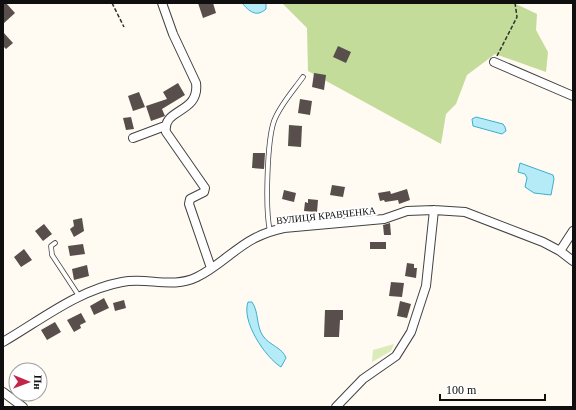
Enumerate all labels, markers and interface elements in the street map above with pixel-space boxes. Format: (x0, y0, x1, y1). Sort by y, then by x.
street label: ВУЛИЦЯ КРАВЧЕНКА (276, 205, 377, 226)
north arrow (8, 362, 48, 402)
text: Пн (32, 375, 44, 390)
scale bar (440, 376, 545, 402)
text: 100 m (446, 383, 477, 397)

